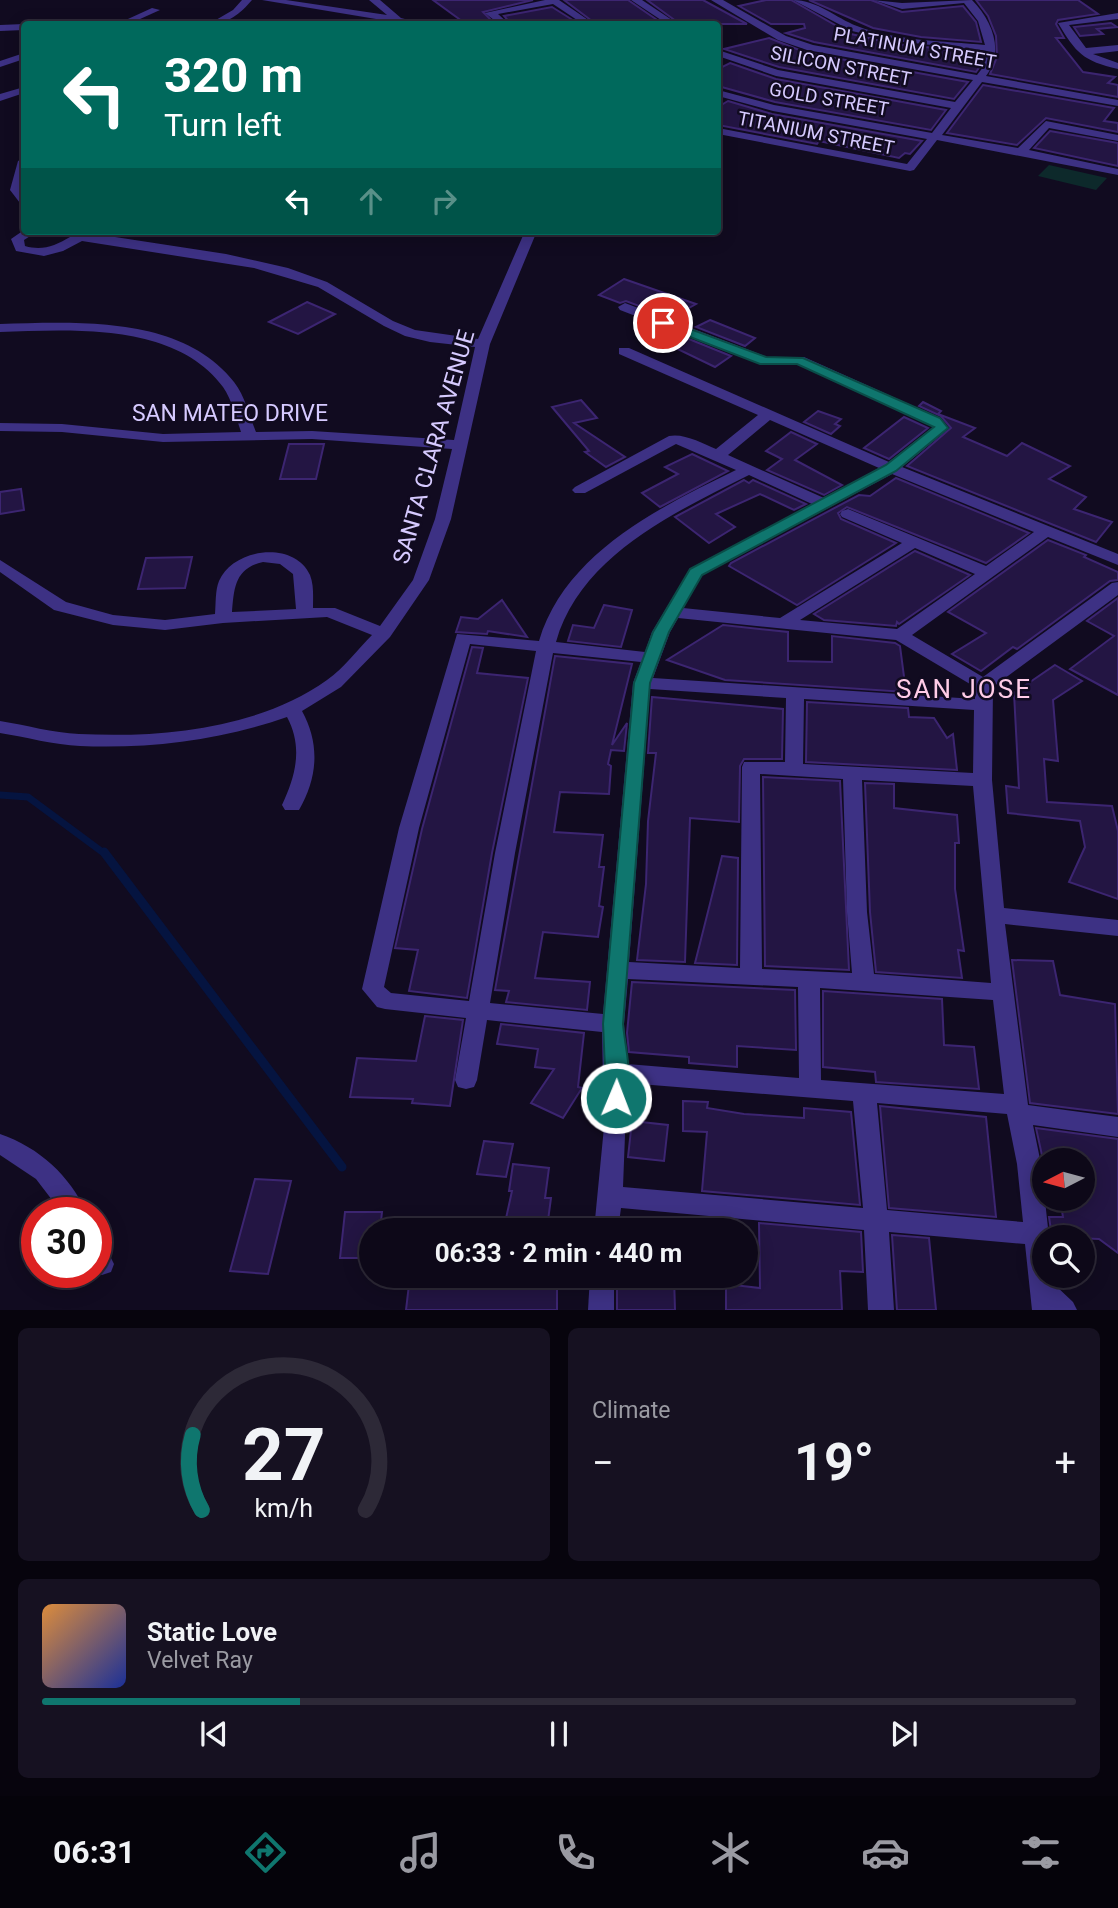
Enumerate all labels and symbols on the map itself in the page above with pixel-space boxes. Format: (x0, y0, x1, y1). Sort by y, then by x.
street label: PLATINUM STREET (832, 22, 998, 74)
street label: SILICON STREET (769, 41, 913, 91)
street label: GOLD STREET (767, 77, 891, 121)
street label: TITANIUM STREET (736, 107, 896, 159)
pin (633, 293, 693, 353)
street label: SANTA CLARA AVENUE (388, 327, 480, 567)
street label: SAN MATEO DRIVE (132, 400, 328, 427)
district label: SAN JOSE (896, 674, 1032, 704)
position arrow (579, 1061, 653, 1135)
north arrow (1032, 1148, 1096, 1211)
speed limit sign: 30 (21, 1197, 112, 1288)

